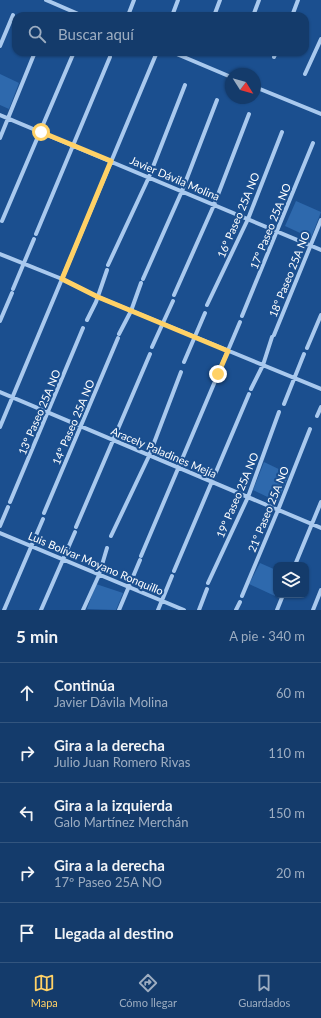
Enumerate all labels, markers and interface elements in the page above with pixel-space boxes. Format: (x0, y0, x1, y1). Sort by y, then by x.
search box (12, 12, 309, 56)
icon: search (26, 23, 48, 45)
text: Buscar aquí (58, 25, 134, 43)
north arrow (225, 68, 261, 104)
route start (32, 123, 50, 141)
street label: Javier Dávila Molina (128, 153, 222, 203)
street label: 16º Paseo 25A NO (214, 170, 262, 260)
street label: 17º Paseo 25A NO (247, 181, 293, 271)
street label: 18º Paseo 25A NO (266, 229, 312, 319)
route end (209, 365, 227, 383)
street label: 13º Paseo 25A NO (15, 367, 63, 457)
street label: 14º Paseo 25A NO (49, 377, 97, 467)
street label: Aracely Paladines Mejía (109, 424, 219, 480)
street label: 19º Paseo 25A NO (213, 450, 261, 540)
street label: 21º Paseo 25A NO (245, 464, 291, 554)
street label: Luis Bolívar Moyano Ronquillo (27, 529, 165, 597)
map controls (273, 562, 309, 598)
button: layers (273, 562, 309, 598)
text: 5 min (16, 626, 58, 647)
text: A pie · 340 m (229, 628, 305, 644)
text: Continúa (54, 676, 115, 694)
icon: ahead (16, 682, 38, 704)
text: 60 m (276, 685, 305, 701)
text: Javier Dávila Molina (54, 694, 168, 710)
text: Gira a la derecha (54, 736, 165, 754)
icon: right (16, 742, 38, 764)
text: 110 m (268, 745, 305, 761)
text: Julio Juan Romero Rivas (54, 754, 190, 770)
text: Gira a la izquierda (54, 796, 173, 814)
icon: left (16, 802, 38, 824)
text: 150 m (268, 805, 305, 821)
text: Galo Martínez Merchán (54, 814, 188, 830)
text: Gira a la derecha (54, 856, 165, 874)
icon: right (16, 862, 38, 884)
text: 20 m (276, 865, 305, 881)
text: 17º Paseo 25A NO (54, 874, 162, 890)
icon: arrive (16, 922, 38, 944)
text: Llegada al destino (54, 924, 174, 942)
tab: Mapa (31, 972, 58, 1009)
tab: Cómo llegar (119, 972, 177, 1009)
tab: Guardados (238, 972, 290, 1009)

